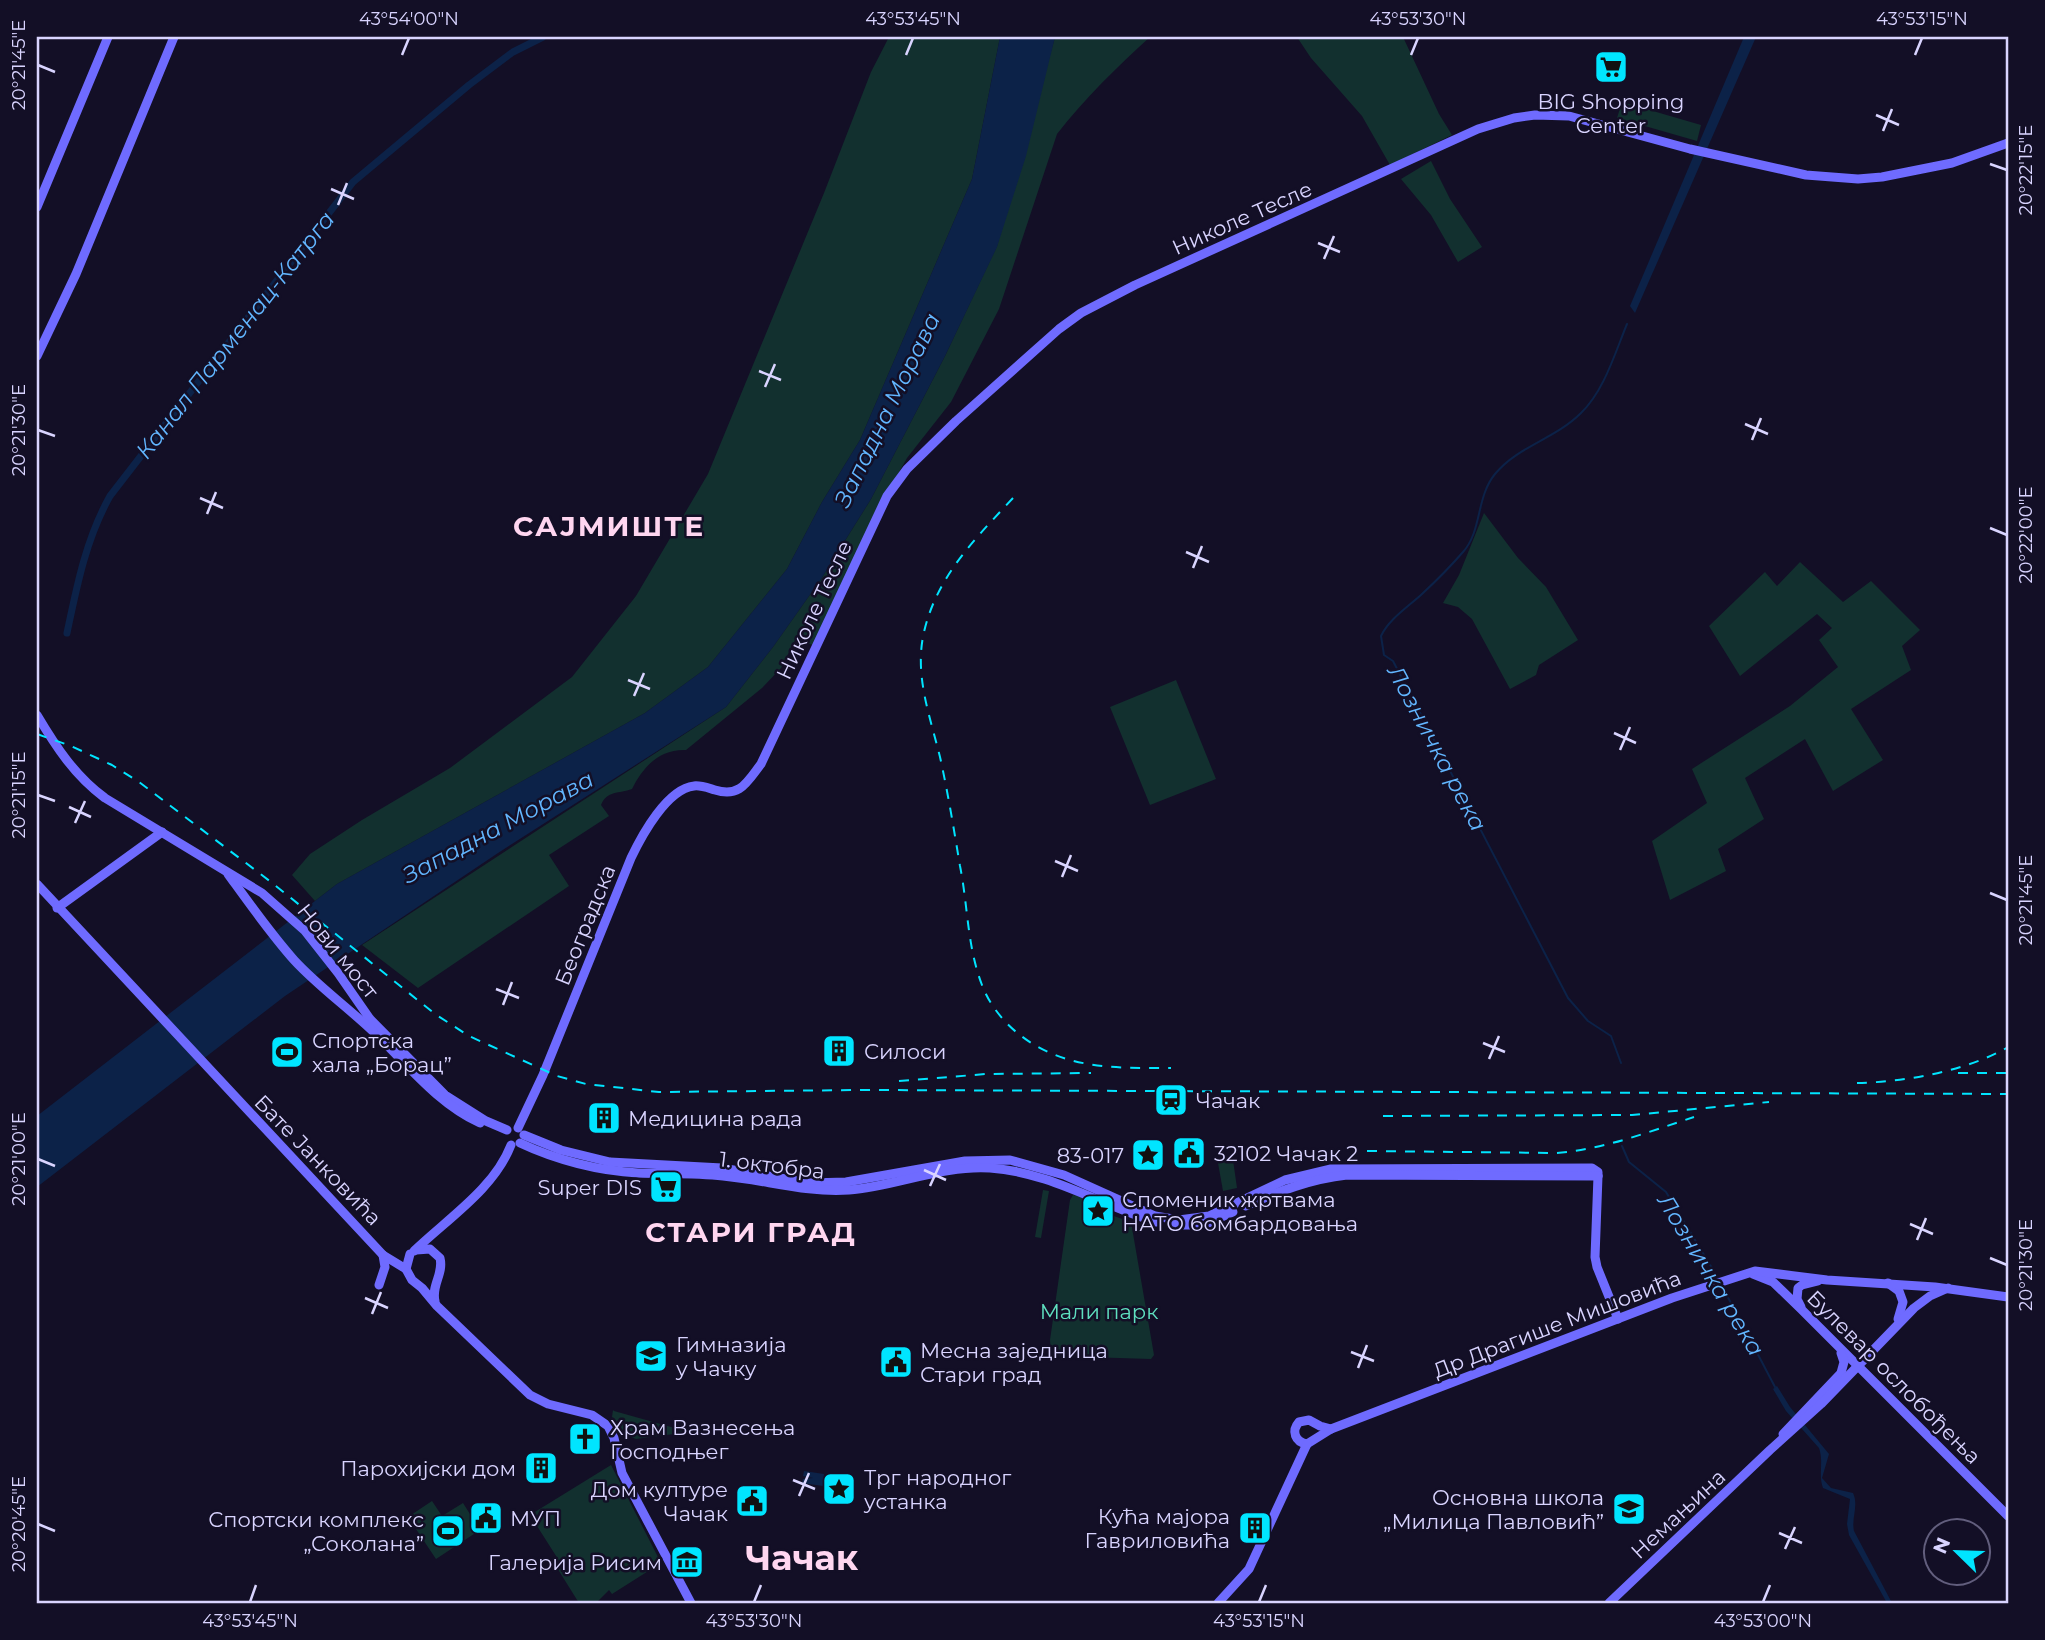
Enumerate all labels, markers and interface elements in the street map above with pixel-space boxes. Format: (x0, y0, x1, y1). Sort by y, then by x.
text: 43°54'00"N (359, 8, 459, 30)
text: 43°53'45"N (865, 8, 961, 30)
text: 43°53'30"N (1370, 8, 1466, 30)
text: 43°53'15"N (1876, 8, 1968, 30)
text: 20°21'45"E (8, 20, 30, 110)
supermarket icon: BIG Shopping Center (1592, 48, 1630, 86)
place label: BIG Shopping Center (1538, 89, 1684, 138)
text: 20°22'15"E (2015, 125, 2037, 215)
street label: Николе Тесле (1168, 176, 1316, 260)
water label: Канал Парменац-Катрга (130, 206, 340, 464)
water label: Западна Морава (827, 308, 946, 512)
text: 20°21'30"E (8, 384, 30, 476)
text: 20°22'00"E (2015, 486, 2037, 584)
district label: САЈМИШТЕ (513, 509, 705, 543)
street label: Николе Тесле (771, 537, 857, 683)
water label: Лозничка река (1381, 659, 1492, 836)
text: 20°21'15"E (8, 752, 30, 838)
water label: Западна Морава (397, 765, 598, 890)
text: 20°21'45"E (2015, 855, 2037, 945)
street label: Београдска (549, 861, 621, 989)
street label: Нови мост (292, 899, 384, 1004)
place label: Спортска хала „Борац” (312, 1028, 452, 1077)
building icon: Силоси (820, 1032, 858, 1070)
sports icon: Спортска хала „Борац” (268, 1033, 306, 1071)
place label: Силоси (864, 1039, 946, 1064)
station icon: Чачак (1152, 1081, 1190, 1119)
place label: Чачак (1196, 1088, 1260, 1113)
street label: Бате Јанковића (249, 1090, 387, 1230)
building icon: Медицина рада (585, 1099, 623, 1137)
place label: Медицина рада (628, 1106, 802, 1131)
text: 20°21'00"E (8, 1112, 30, 1206)
public building icon: 32102 Чачак 2 (1170, 1134, 1208, 1172)
place icon: 83-017 (1129, 1136, 1167, 1174)
place label: 32102 Чачак 2 (1214, 1141, 1358, 1166)
place label: 83-017 (1057, 1143, 1124, 1168)
street label: 1. октобра (718, 1146, 826, 1184)
supermarket icon: Super DIS (647, 1168, 685, 1206)
place label: Super DIS (538, 1175, 642, 1200)
place label: Споменик жртвама НАТО бомбардовања (1122, 1187, 1358, 1236)
water label: Лозничка река (1651, 1188, 1770, 1361)
place icon: Споменик жртвама НАТО бомбардовања (1079, 1192, 1117, 1230)
district label: СТАРИ ГРАД (645, 1215, 857, 1249)
text: 20°21'30"E (2015, 1219, 2037, 1311)
street label: Др Драгише Мишовића (1430, 1265, 1684, 1383)
street label: Булевар ослобођења (1802, 1285, 1986, 1469)
park label: Мали парк (1040, 1299, 1158, 1324)
place label: Гимназија у Чачку (675, 1332, 787, 1381)
school or university icon: Гимназија у Чачку (632, 1337, 670, 1375)
place label: Месна заједница Стари град (920, 1338, 1108, 1387)
public building icon: Месна заједница Стари град (877, 1343, 915, 1381)
place label: Храм Вазнесења Господњег (610, 1415, 795, 1464)
church icon: Храм Вазнесења Господњег (566, 1420, 604, 1458)
building icon: Парохијски дом (522, 1449, 560, 1487)
place label: Парохијски дом (340, 1456, 516, 1481)
street label: Немањина (1626, 1464, 1730, 1564)
place label: Трг народног устанка (863, 1465, 1011, 1514)
place icon: Трг народног устанка (820, 1470, 858, 1508)
text: 20°20'45"E (8, 1476, 30, 1572)
place label: Дом културе Чачак (591, 1477, 728, 1526)
public building icon: Дом културе Чачак (733, 1482, 771, 1520)
place label: Основна школа „Милица Павловић” (1383, 1485, 1604, 1534)
school or university icon: Основна школа „Милица Павловић” (1610, 1490, 1648, 1528)
public building icon: МУП (467, 1499, 505, 1537)
place label: Кућа мајора Гавриловића (1085, 1504, 1230, 1553)
place label: МУП (510, 1506, 561, 1531)
place label: Спортски комплекс „Соколана” (208, 1507, 424, 1556)
building icon: Кућа мајора Гавриловића (1236, 1509, 1274, 1547)
sports icon: Спортски комплекс „Соколана” (429, 1512, 467, 1550)
north arrow (1923, 1518, 1993, 1588)
text: N (1928, 1534, 1955, 1557)
district label: Чачак (746, 1536, 859, 1579)
museum icon: Галерија Рисим (668, 1543, 706, 1581)
place label: Галерија Рисим (488, 1550, 662, 1575)
text: 43°53'45"N (202, 1610, 298, 1632)
text: 43°53'30"N (706, 1610, 802, 1632)
text: 43°53'15"N (1213, 1610, 1305, 1632)
text: 43°53'00"N (1714, 1610, 1812, 1632)

